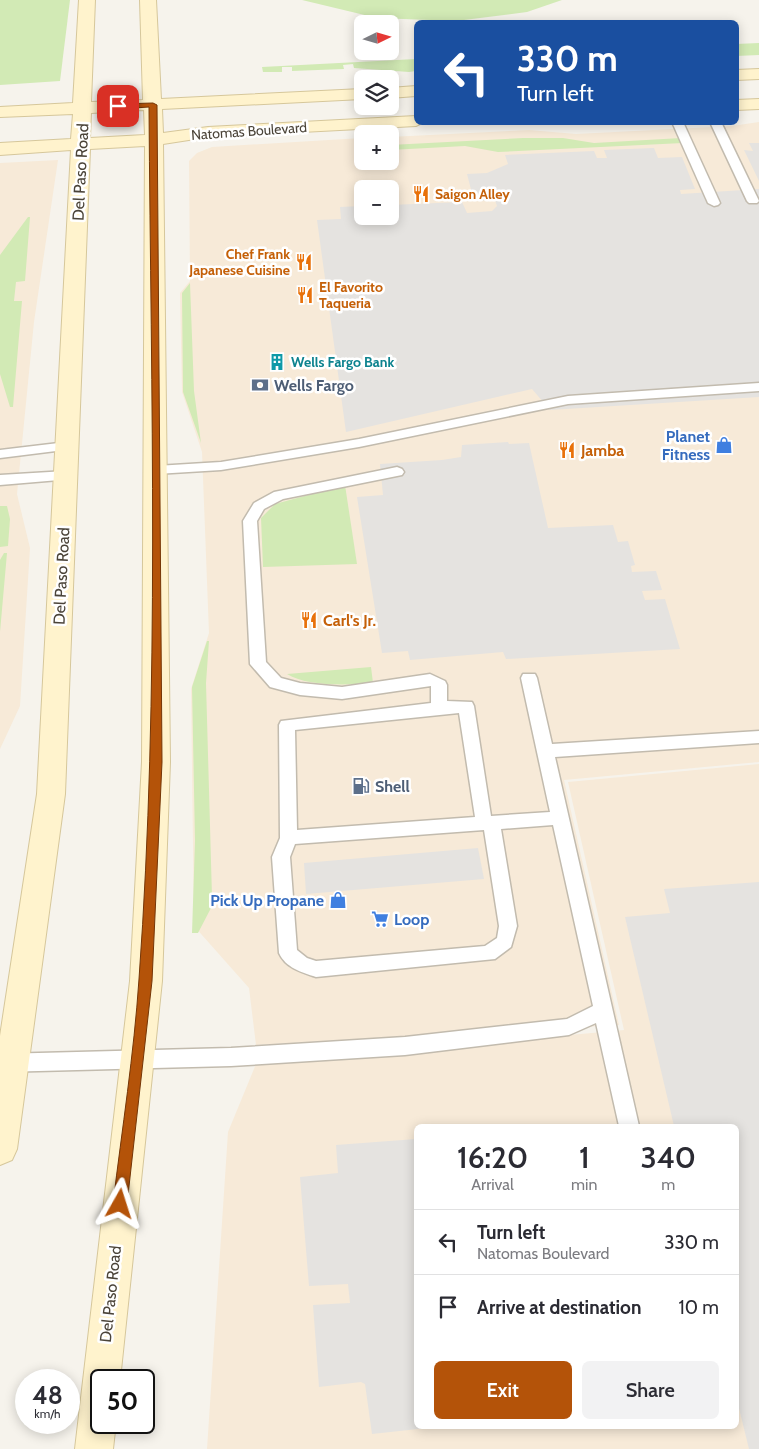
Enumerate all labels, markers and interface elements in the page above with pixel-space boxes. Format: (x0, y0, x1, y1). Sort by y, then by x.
north arrow (354, 15, 399, 60)
map controls (354, 15, 399, 225)
text: 330 m (517, 37, 618, 80)
icon: left (434, 40, 499, 105)
button: layers (354, 70, 399, 115)
text: Turn left (517, 80, 594, 107)
pin (97, 85, 139, 127)
icon: arrive (104, 92, 132, 120)
street label: Natomas Boulevard (191, 118, 307, 144)
street label: Del Paso Road (68, 123, 93, 221)
button: + (354, 125, 399, 170)
button: − (354, 180, 399, 225)
restaurant icon: Saigon Alley (411, 184, 431, 204)
place label: Saigon Alley (435, 185, 510, 203)
place label: Chef Frank Japanese Cuisine (188, 245, 290, 279)
restaurant icon: Chef Frank Japanese Cuisine (294, 252, 314, 272)
place label: El Favorito Taqueria (319, 278, 383, 312)
restaurant icon: El Favorito Taqueria (295, 285, 315, 305)
building icon: Wells Fargo Bank (267, 352, 287, 372)
place label: Wells Fargo Bank (291, 353, 394, 371)
bank icon: Wells Fargo (250, 375, 270, 395)
place label: Wells Fargo (274, 376, 354, 395)
place label: Planet Fitness (662, 427, 710, 464)
shop icon: Planet Fitness (714, 435, 734, 455)
restaurant icon: Jamba (557, 440, 577, 460)
place label: Jamba (580, 441, 624, 460)
street label: Del Paso Road (49, 527, 74, 625)
restaurant icon: Carl's Jr. (299, 610, 319, 630)
place label: Carl's Jr. (323, 611, 376, 630)
fuel station icon: Shell (351, 776, 371, 796)
place label: Shell (375, 777, 410, 796)
shop icon: Pick Up Propane (328, 890, 348, 910)
place label: Pick Up Propane (210, 891, 324, 910)
supermarket icon: Loop (370, 909, 390, 929)
place label: Loop (394, 910, 429, 929)
text: 16:20 (457, 1139, 528, 1176)
text: 1 (579, 1139, 590, 1176)
text: 340 (640, 1139, 696, 1176)
text: Arrival (471, 1175, 514, 1194)
text: min (571, 1175, 597, 1194)
text: m (661, 1175, 675, 1194)
position arrow (93, 1177, 145, 1229)
text: Turn left (477, 1221, 545, 1244)
icon: left (434, 1228, 462, 1256)
text: 330 m (664, 1231, 719, 1254)
text: Natomas Boulevard (477, 1244, 609, 1263)
street label: Del Paso Road (96, 1245, 125, 1344)
icon: arrive (434, 1293, 462, 1321)
text: Arrive at destination (477, 1296, 641, 1319)
text: 10 m (679, 1296, 719, 1319)
button: Exit (434, 1361, 572, 1419)
button: Share (582, 1361, 719, 1419)
speed limit sign: 50 (90, 1369, 155, 1434)
text: 48 (32, 1380, 63, 1410)
text: km/h (34, 1406, 61, 1421)

